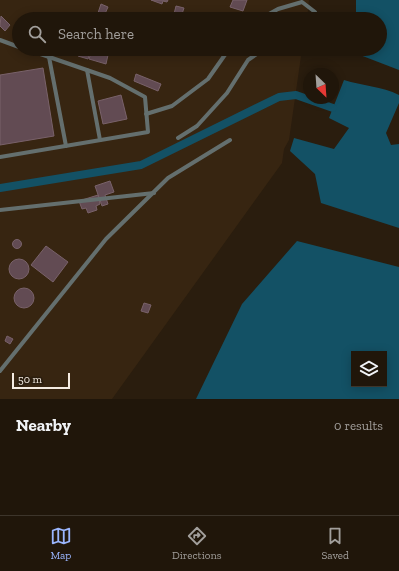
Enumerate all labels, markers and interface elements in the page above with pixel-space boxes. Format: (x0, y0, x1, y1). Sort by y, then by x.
search box (12, 12, 387, 56)
icon: search (26, 23, 48, 45)
text: Search here (58, 25, 134, 43)
north arrow (303, 68, 339, 104)
map controls (351, 351, 387, 387)
button: layers (351, 351, 387, 387)
scale bar (12, 371, 70, 390)
text: 50 m (18, 373, 42, 386)
text: Nearby (16, 415, 71, 435)
text: 0 results (334, 418, 383, 433)
tab: Map (50, 525, 72, 562)
tab: Directions (172, 525, 222, 562)
tab: Saved (321, 525, 349, 562)

